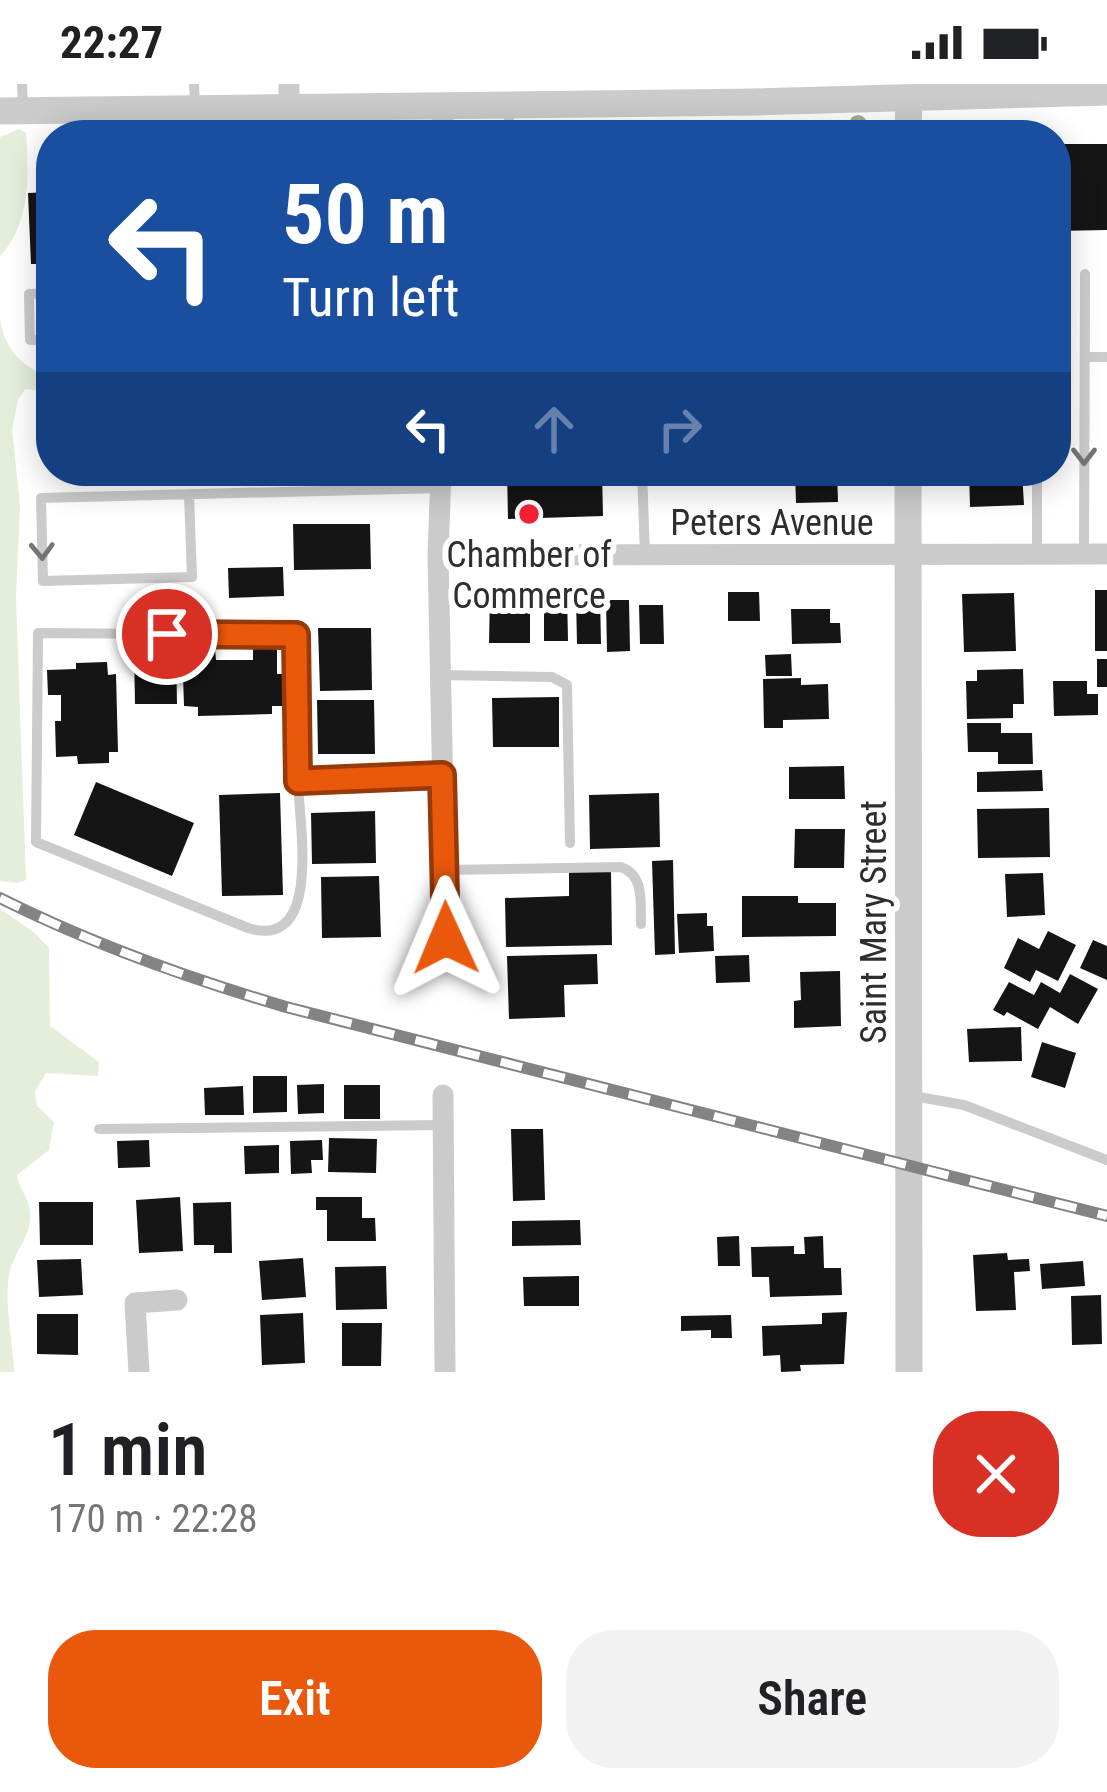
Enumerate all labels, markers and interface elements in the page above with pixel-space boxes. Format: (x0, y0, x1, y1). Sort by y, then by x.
text: 22:27 (60, 16, 163, 69)
text: 50 m (282, 165, 449, 264)
icon: left (84, 168, 240, 324)
text: Turn left (282, 266, 459, 329)
icon: left (395, 396, 461, 462)
icon: ahead (521, 396, 587, 462)
icon: right (647, 396, 713, 462)
one-way arrow (1071, 448, 1097, 466)
marker: Chamber of Commerce (516, 501, 542, 527)
street label: Peters Avenue (670, 502, 874, 544)
place label: Chamber of Commerce (446, 534, 612, 617)
one-way arrow (29, 542, 55, 561)
pin (116, 583, 218, 685)
icon: arrive (134, 601, 200, 667)
street label: Saint Mary Street (853, 800, 895, 1044)
position arrow (383, 875, 509, 1001)
text: 1 min (48, 1408, 207, 1493)
button: close (933, 1411, 1059, 1537)
text: 170 m · 22:28 (48, 1496, 258, 1542)
button: Exit (48, 1630, 542, 1768)
button: Share (566, 1630, 1059, 1768)

